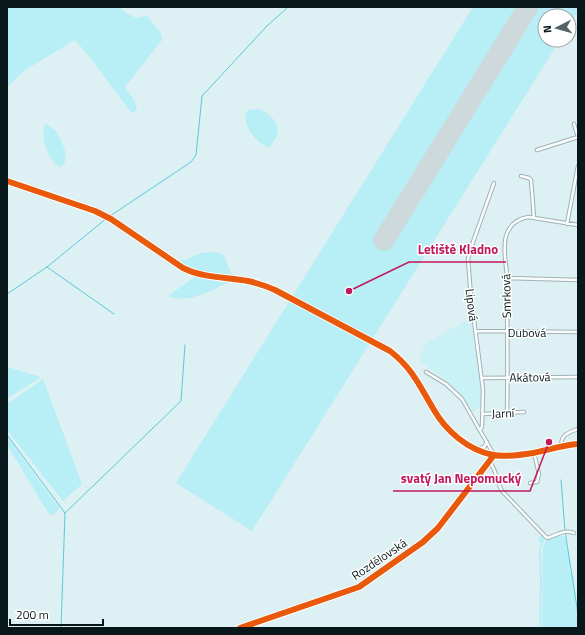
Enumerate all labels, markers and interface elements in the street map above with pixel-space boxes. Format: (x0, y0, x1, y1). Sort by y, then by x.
north arrow (537, 8, 577, 48)
text: N (539, 24, 555, 34)
callout: Letiště Kladno (409, 237, 506, 262)
text: Letiště Kladno (418, 239, 498, 259)
street label: Smrková (496, 274, 516, 318)
street label: Lipová (461, 288, 483, 322)
street label: Dubová (508, 323, 546, 342)
street label: Akátová (509, 367, 551, 387)
street label: Jarní (491, 403, 516, 423)
callout: svatý Jan Nepomucký (393, 466, 530, 491)
text: svatý Jan Nepomucký (401, 468, 522, 488)
street label: Rozdělovská (347, 533, 411, 585)
scale bar (10, 601, 103, 627)
text: 200 m (16, 605, 49, 624)

